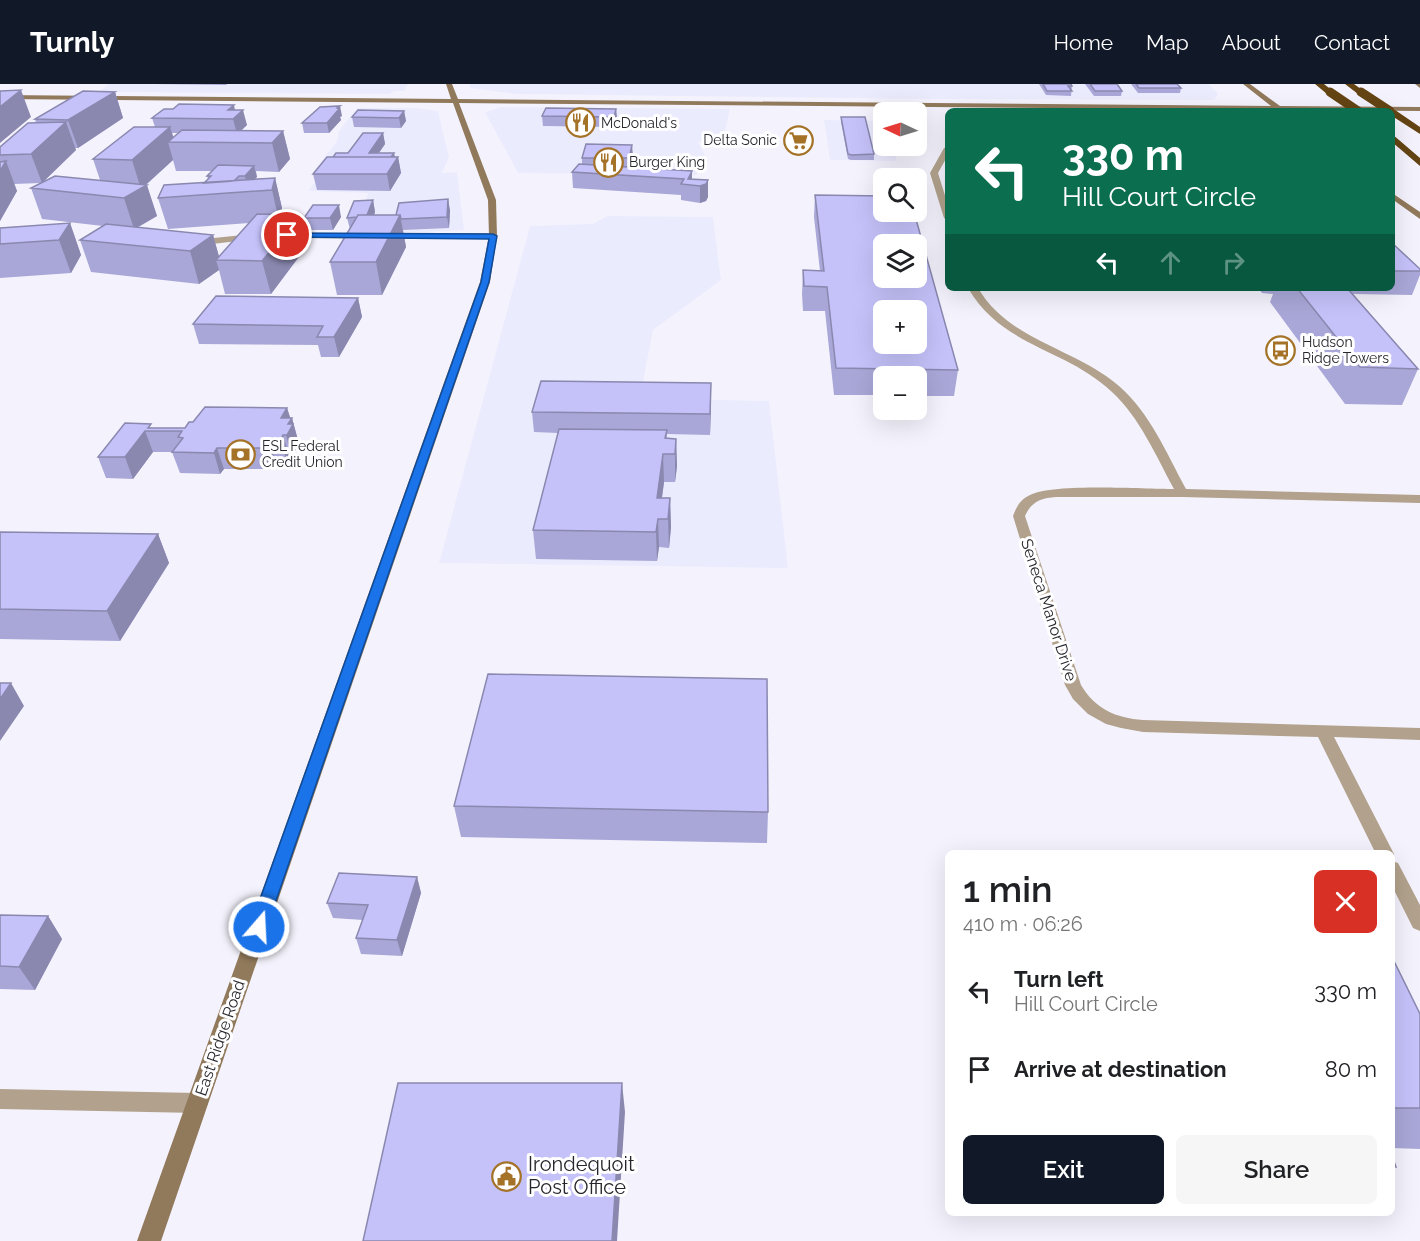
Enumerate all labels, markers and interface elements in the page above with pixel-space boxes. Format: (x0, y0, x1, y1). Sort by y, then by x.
text: Turnly (30, 26, 114, 59)
text: Home (1054, 30, 1113, 55)
text: Map (1146, 30, 1189, 55)
text: About (1222, 30, 1281, 55)
text: Contact (1314, 30, 1390, 55)
north arrow (873, 102, 927, 156)
map controls (873, 102, 927, 420)
restaurant icon: McDonald's (564, 107, 596, 139)
place label: McDonald's (601, 115, 677, 131)
supermarket icon: Delta Sonic (782, 124, 814, 156)
text: 330 m (1062, 131, 1184, 180)
place label: Delta Sonic (703, 132, 777, 148)
icon: left (963, 132, 1041, 210)
restaurant icon: Burger King (592, 146, 624, 178)
place label: Burger King (629, 154, 705, 170)
button: search (873, 168, 927, 222)
text: Hill Court Circle (1062, 181, 1256, 212)
pin (261, 209, 312, 260)
icon: arrive (270, 218, 303, 251)
button: layers (873, 234, 927, 288)
icon: left (1091, 246, 1124, 279)
icon: ahead (1154, 246, 1187, 279)
icon: right (1217, 246, 1250, 279)
button: + (873, 300, 927, 354)
bus stop icon: Hudson Ridge Towers (1265, 334, 1297, 366)
place label: Hudson Ridge Towers (1302, 334, 1389, 366)
button: − (873, 366, 927, 420)
bank icon: ESL Federal Credit Union (225, 438, 257, 470)
place label: ESL Federal Credit Union (262, 438, 343, 470)
street label: Seneca Manor Drive (1017, 536, 1081, 684)
text: 1 min (963, 868, 1052, 910)
button: close (1314, 870, 1377, 933)
position arrow (227, 895, 291, 959)
text: 410 m · 06:26 (963, 912, 1083, 936)
text: Turn left (1014, 966, 1104, 992)
icon: left (963, 975, 996, 1008)
street label: East Ridge Road (191, 978, 249, 1098)
text: 330 m (1314, 978, 1377, 1004)
text: Hill Court Circle (1014, 992, 1158, 1016)
icon: arrive (963, 1053, 996, 1086)
text: Arrive at destination (1014, 1056, 1227, 1082)
text: 80 m (1325, 1056, 1377, 1082)
button: Exit (963, 1135, 1164, 1204)
button: Share (1176, 1135, 1377, 1204)
place label: Irondequoit Post Office (528, 1152, 635, 1199)
public building icon: Irondequoit Post Office (491, 1160, 523, 1192)

